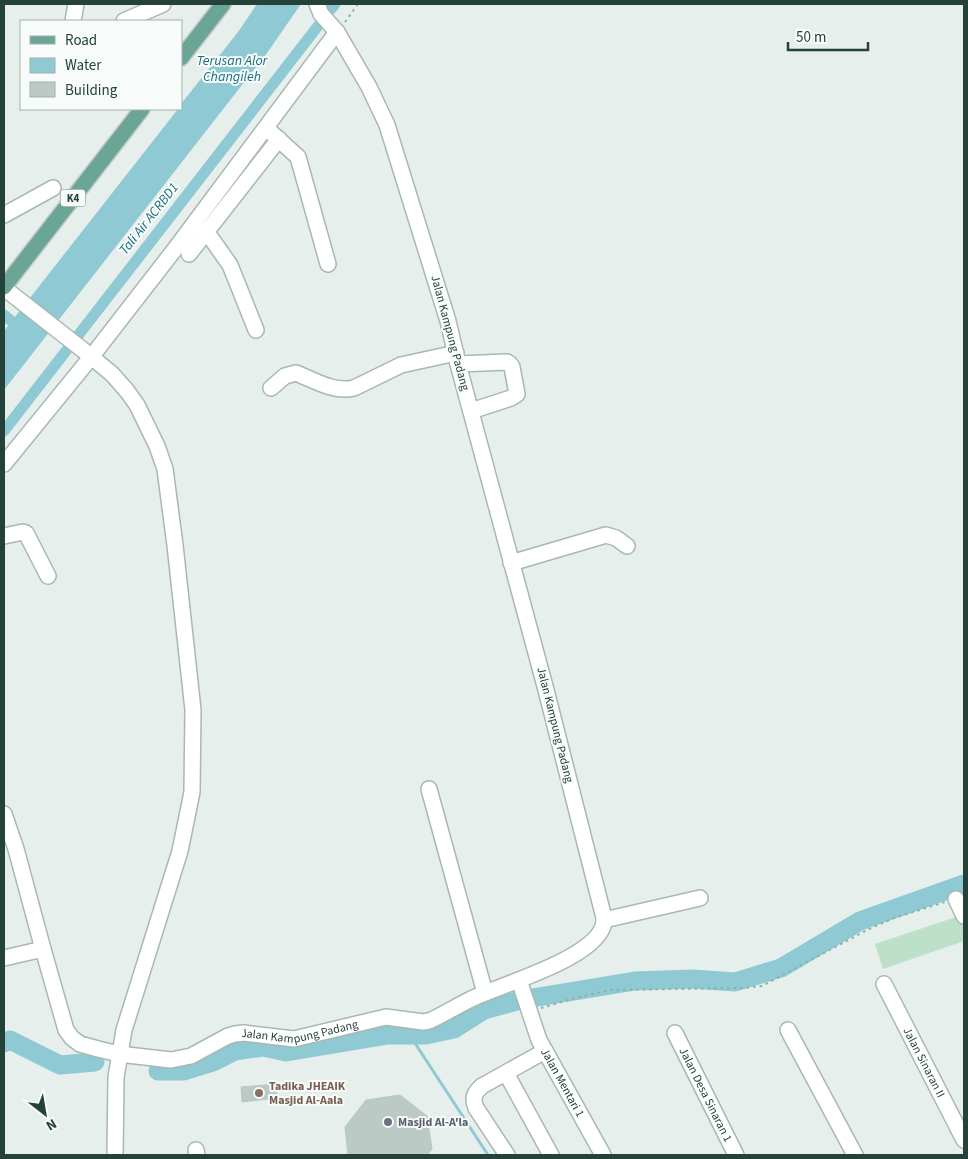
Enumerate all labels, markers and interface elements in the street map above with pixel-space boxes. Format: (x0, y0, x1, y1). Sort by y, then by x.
legend (20, 20, 182, 110)
scale bar (788, 20, 868, 52)
text: 50 m (796, 27, 826, 48)
text: Road (65, 30, 97, 51)
water label: Terusan Alor Changileh (197, 51, 269, 87)
text: Water (65, 55, 102, 76)
text: Building (65, 80, 118, 101)
water label: Tali Air ACRBD1 (114, 179, 184, 259)
road number: K4 (60, 190, 86, 207)
street label: Jalan Kampung Padang (426, 273, 474, 393)
street label: Jalan Kampung Padang (532, 665, 578, 785)
street label: Jalan Kampung Padang (240, 1016, 360, 1047)
street label: Jalan Sinaran II (899, 1024, 949, 1101)
street label: Jalan Mentari 1 (537, 1045, 589, 1120)
street label: Jalan Desa Sinaran 1 (675, 1045, 737, 1145)
place label: Tadika JHEAIK Masjid Al-Aala (269, 1078, 346, 1109)
marker: Tadika JHEAIK Masjid Al-Aala (253, 1087, 265, 1099)
north arrow (20, 1089, 70, 1139)
text: N (42, 1113, 60, 1135)
place label: Masjid Al-A'la (398, 1114, 468, 1131)
marker: Masjid Al-A'la (382, 1116, 394, 1128)

